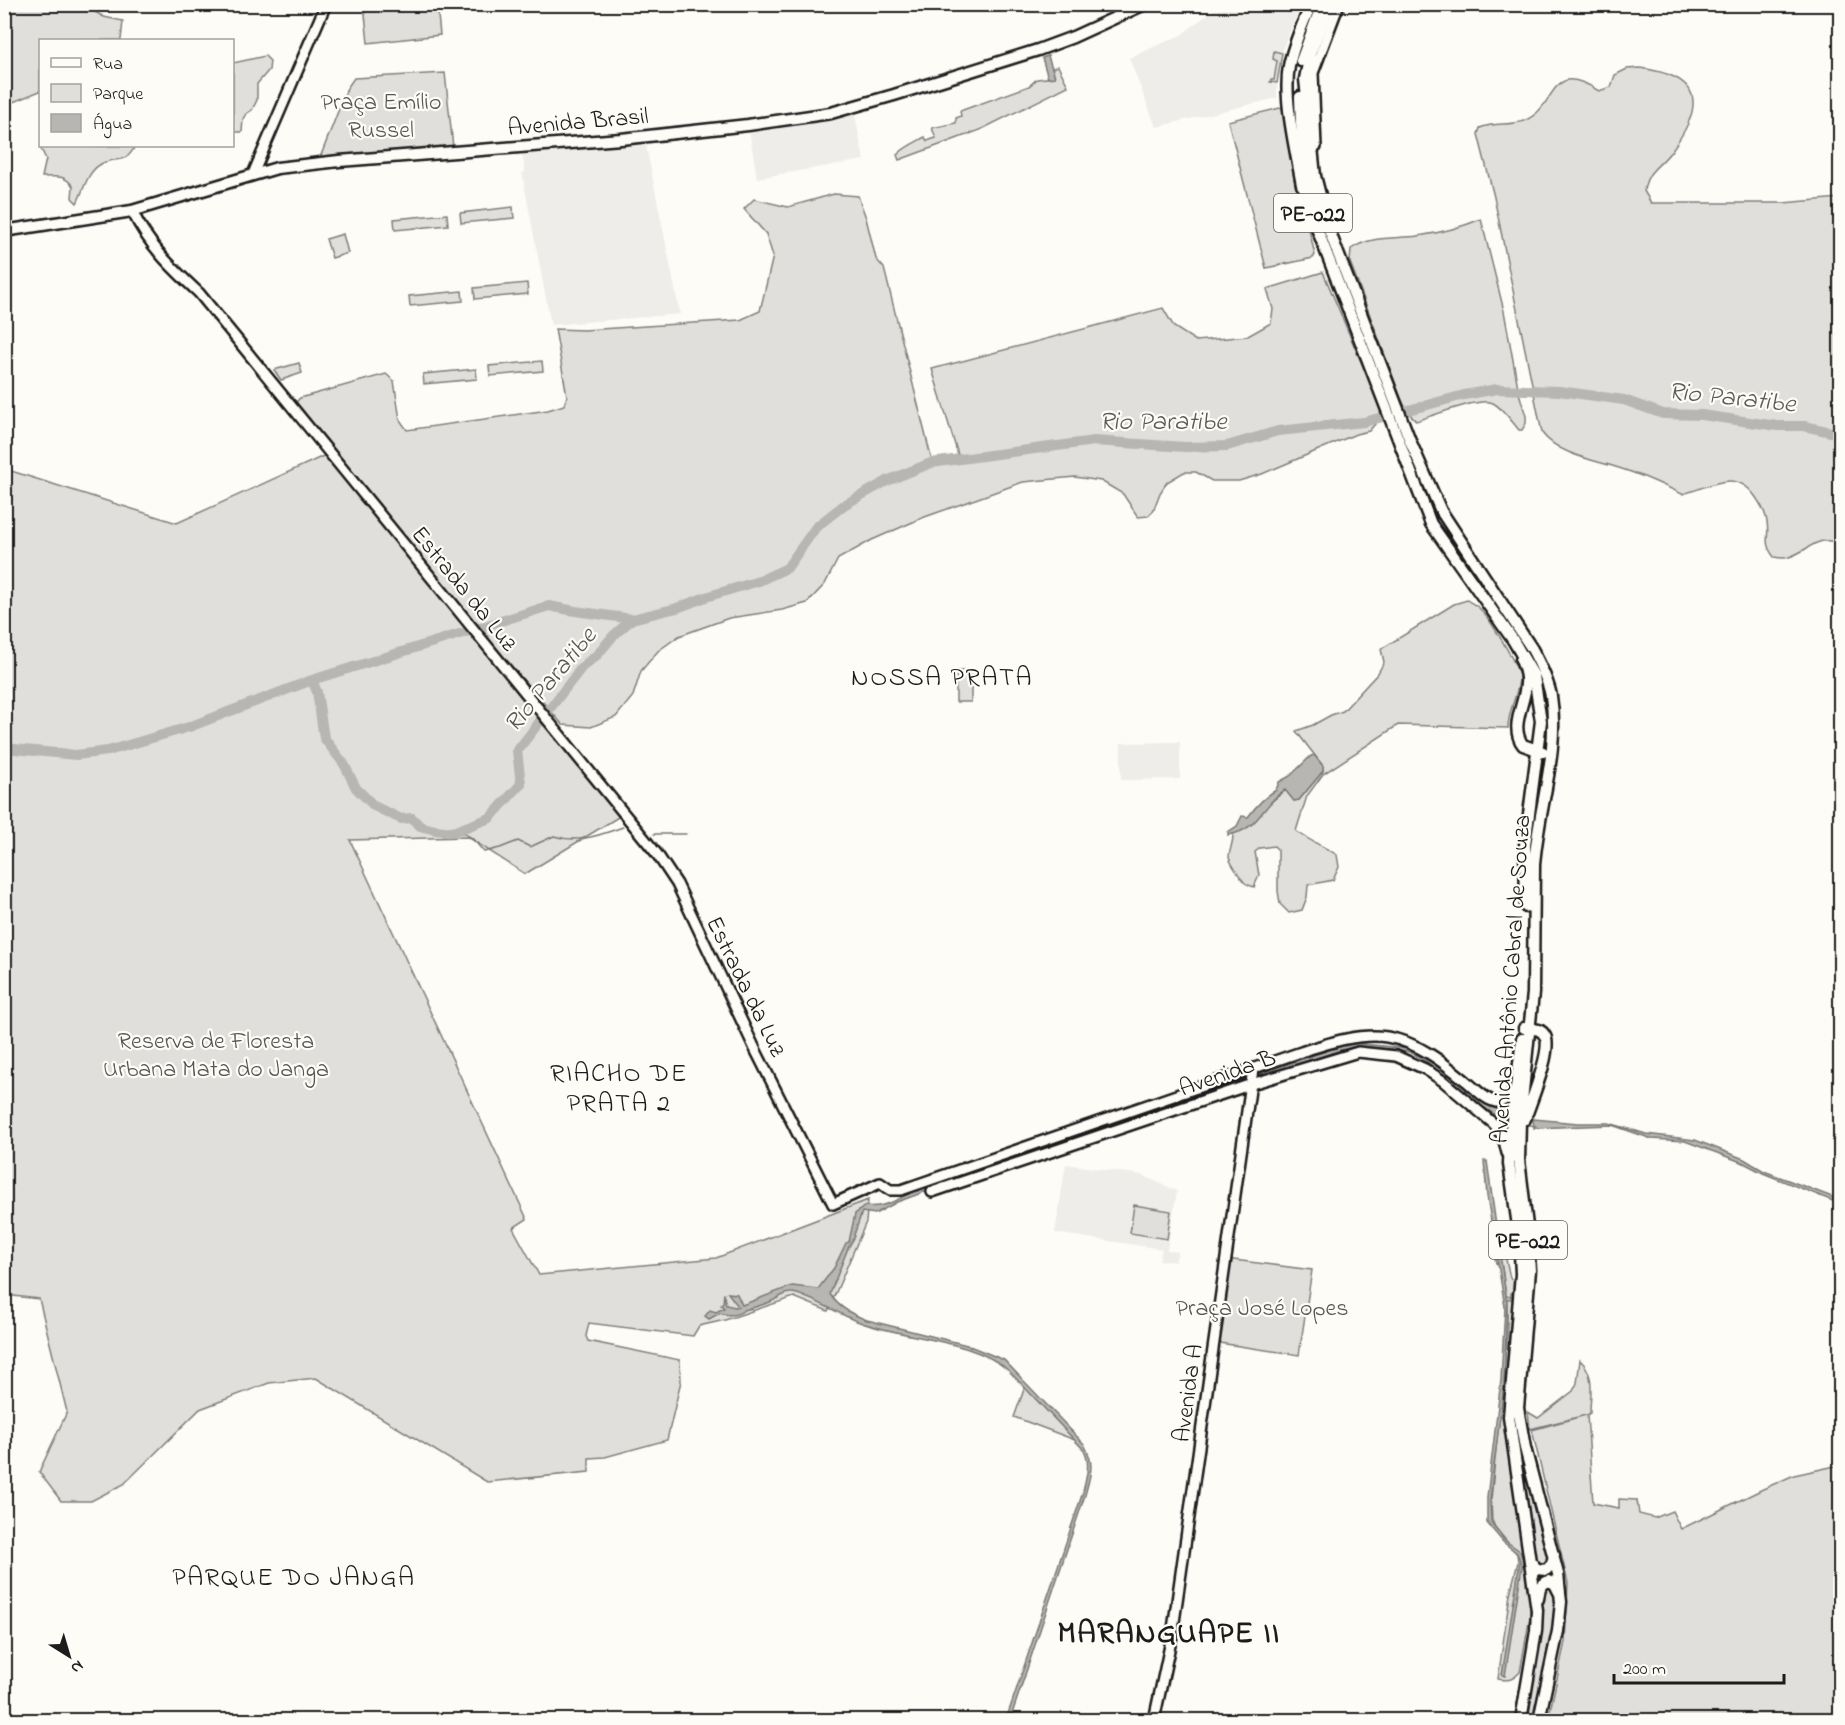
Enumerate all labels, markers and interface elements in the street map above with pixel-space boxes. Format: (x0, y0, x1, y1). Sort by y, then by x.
legend (39, 39, 234, 147)
text: Rua (93, 52, 123, 78)
text: Parque (93, 82, 144, 108)
park label: Praça Emílio Russel (321, 86, 441, 149)
street label: Avenida Brasil (506, 100, 650, 147)
text: Água (93, 112, 132, 139)
road number: PE-022 (1274, 194, 1352, 232)
water label: Rio Paratibe (1666, 373, 1798, 425)
water label: Rio Paratibe (1099, 404, 1228, 442)
street label: Estrada da Luz (401, 519, 525, 661)
water label: Rio Paratibe (496, 619, 608, 742)
district label: NOSSA PRATA (851, 660, 1033, 698)
street label: Avenida Antônio Cabral de Souza (1484, 813, 1541, 1145)
street label: Estrada da Luz (696, 911, 794, 1064)
park label: Reserva de Floresta Urbana Mata do Janga (103, 1025, 329, 1088)
street label: Avenida B (1175, 1041, 1281, 1107)
district label: RIACHO DE PRATA 2 (550, 1056, 688, 1124)
road number: PE-022 (1489, 1221, 1567, 1259)
park label: Praça José Lopes (1175, 1292, 1349, 1327)
street label: Avenida A (1165, 1342, 1214, 1445)
district label: PARQUE DO JANGA (172, 1560, 416, 1598)
district label: MARANGUAPE II (1057, 1613, 1281, 1657)
north arrow (39, 1626, 99, 1686)
scale bar (1614, 1647, 1784, 1685)
text: N (65, 1654, 88, 1679)
text: 200 m (1623, 1657, 1666, 1683)

